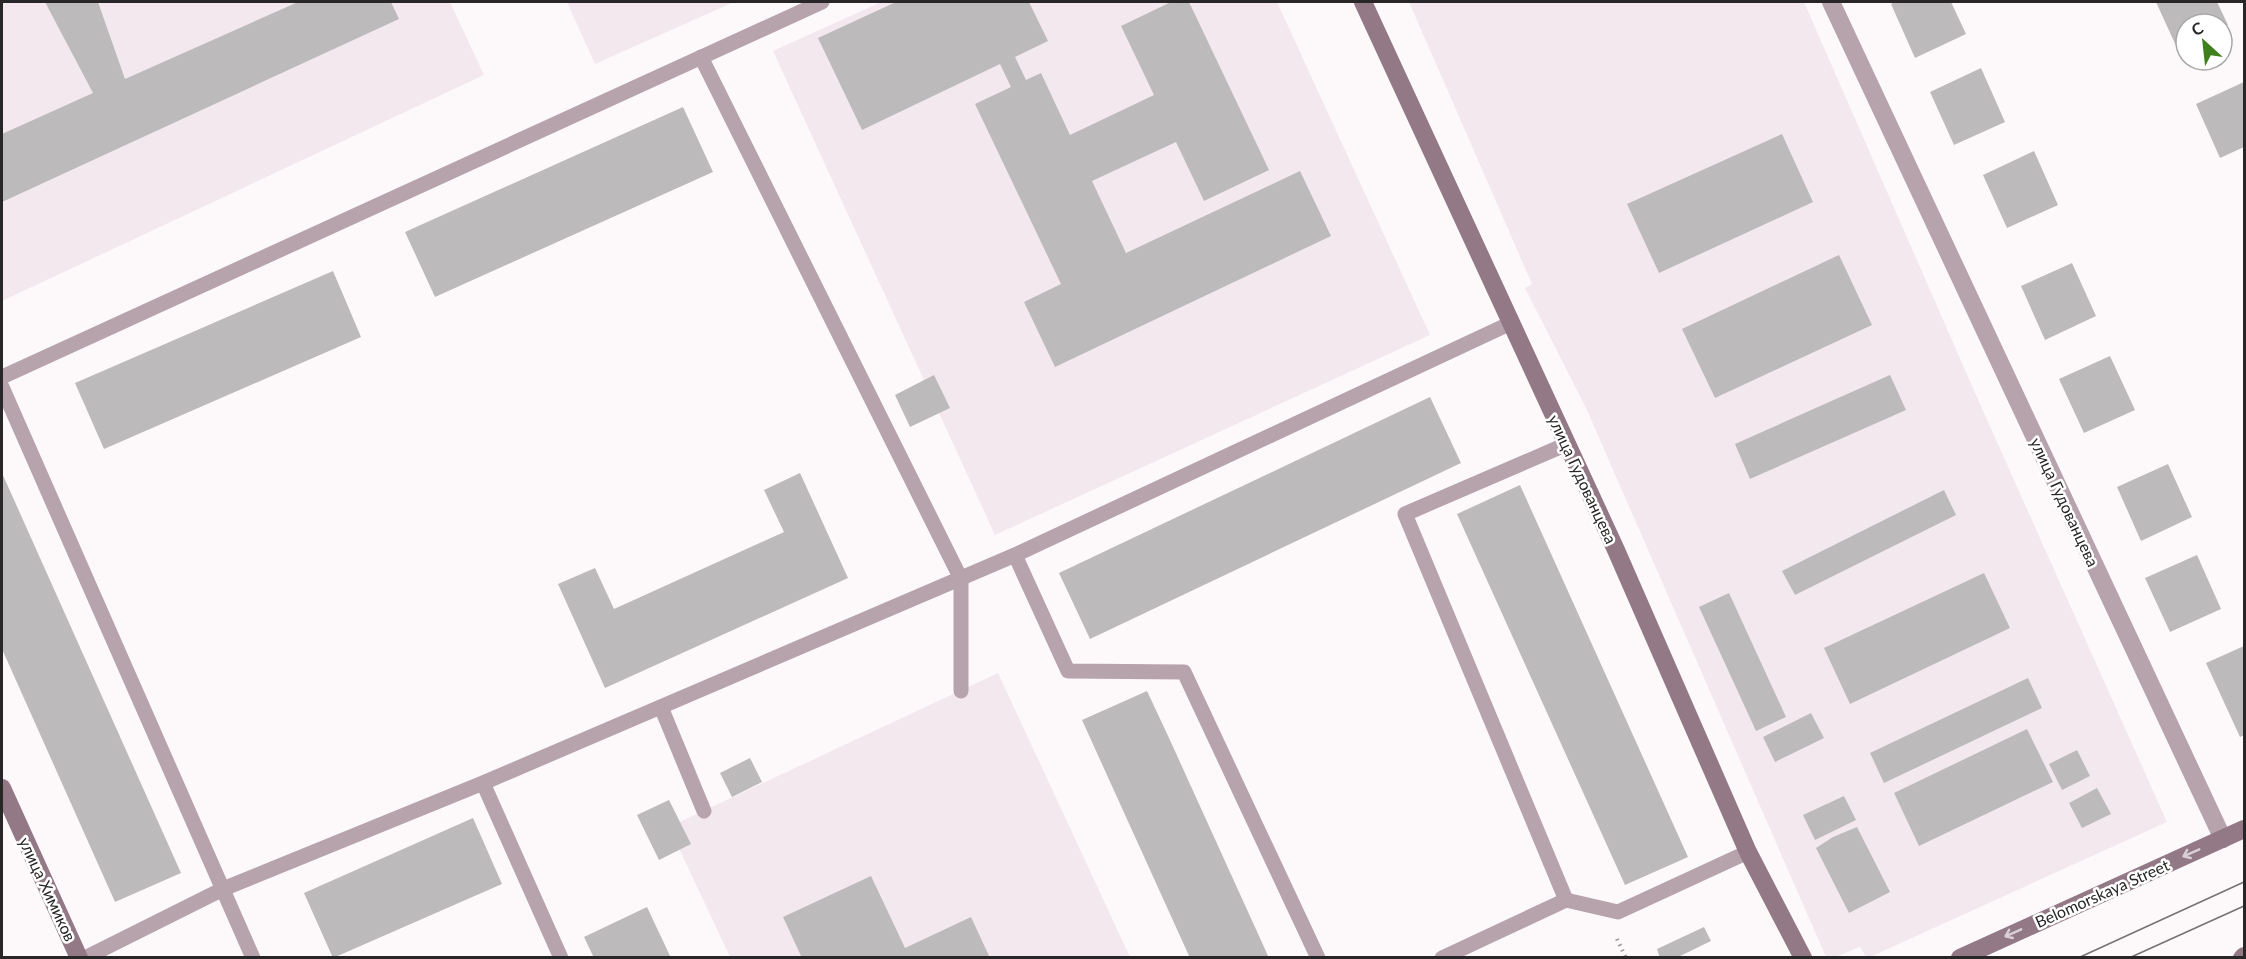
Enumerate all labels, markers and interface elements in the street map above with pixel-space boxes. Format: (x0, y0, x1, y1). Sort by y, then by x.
north arrow (2174, 12, 2234, 72)
text: С (2188, 17, 2206, 39)
street label: улица Гудованцева (1545, 412, 1621, 546)
street label: улица Гудованцева (2027, 435, 2103, 569)
street label: улица Химиков (16, 834, 80, 944)
one-way arrow (2183, 848, 2201, 859)
street label: Belomorskaya Street (2032, 855, 2172, 931)
one-way arrow (2005, 928, 2023, 940)

